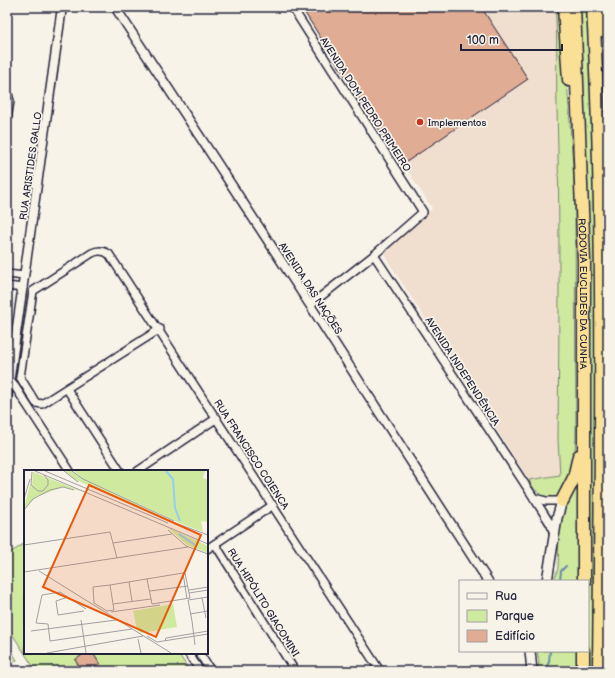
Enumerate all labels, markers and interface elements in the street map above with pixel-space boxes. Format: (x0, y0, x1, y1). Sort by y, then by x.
scale bar (461, 26, 562, 52)
text: 100 m (467, 33, 499, 48)
street label: AVENIDA DOM PEDRO PRIMEIRO (317, 35, 413, 174)
street label: RUA ARISTIDES GALLO (17, 111, 45, 221)
marker: Implementos (415, 117, 425, 127)
place label: Implementos (428, 117, 487, 129)
street label: RODOVIA EUCLIDES DA CUNHA (575, 218, 589, 370)
street label: AVENIDA DAS NAÇÕES (276, 240, 344, 337)
street label: AVENIDA INDEPENDÊNCIA (423, 315, 502, 429)
street label: RUA FRANCISCO COIENCA (211, 397, 292, 512)
inset map (24, 470, 208, 654)
street label: RUA HIPÓLITO GIACOMINI (225, 546, 301, 659)
legend (459, 580, 589, 652)
text: Rua (495, 589, 517, 604)
text: Parque (495, 609, 534, 624)
text: Edifício (495, 629, 535, 644)

